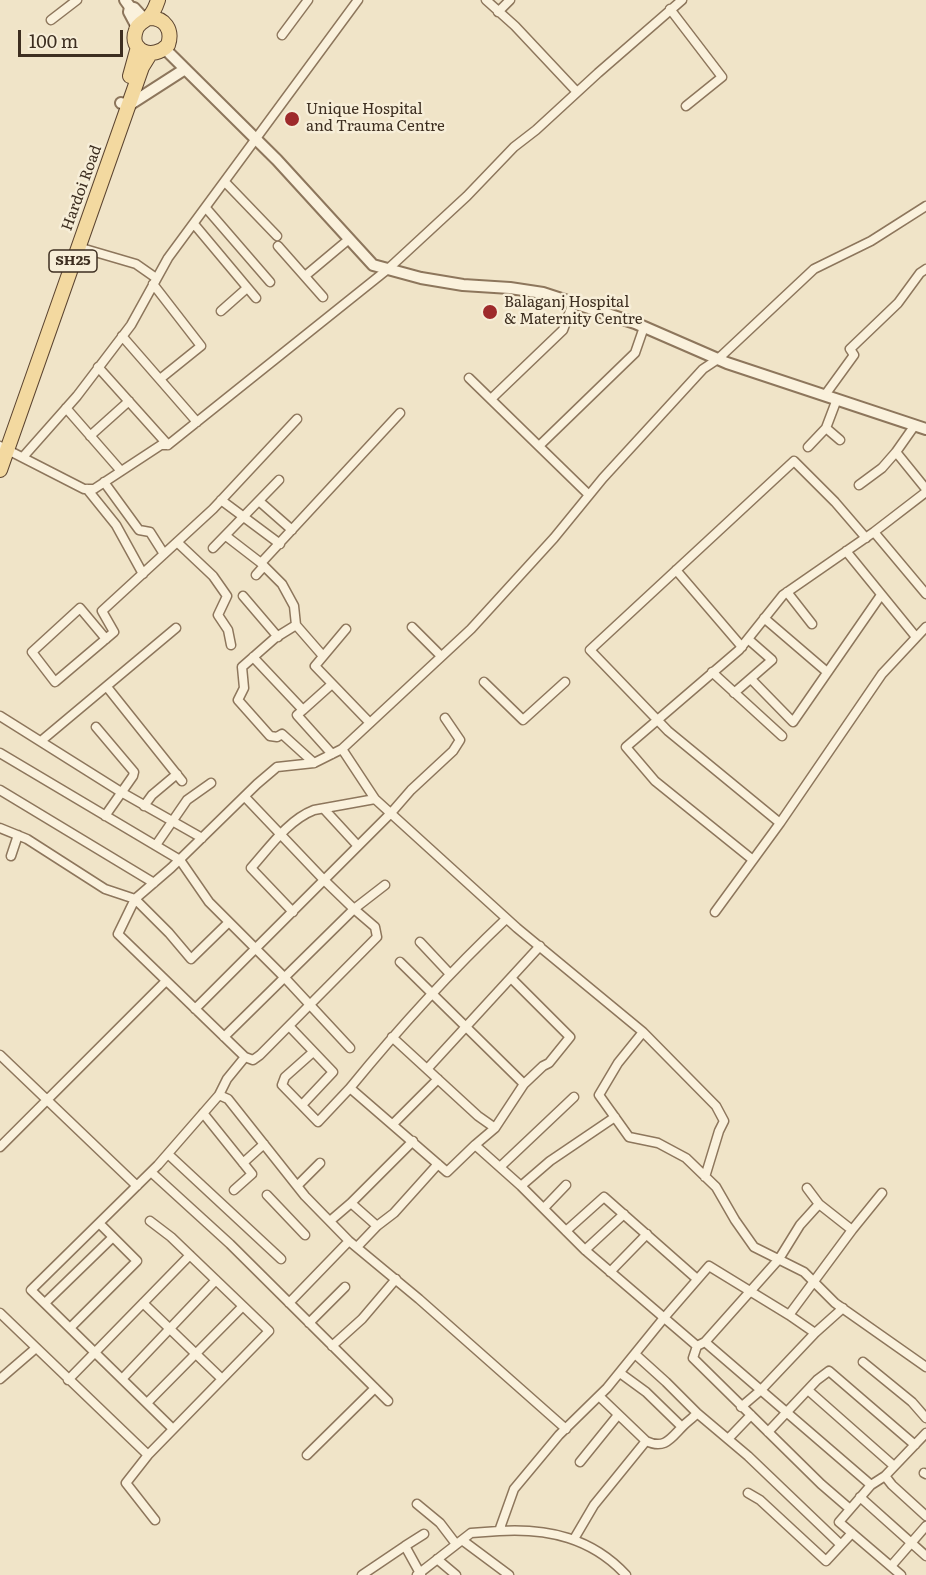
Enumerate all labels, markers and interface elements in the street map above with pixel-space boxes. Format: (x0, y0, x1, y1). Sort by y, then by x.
scale bar (21, 18, 126, 56)
text: 100 m (29, 27, 78, 54)
place label: Unique Hospital and Trauma Centre (306, 101, 445, 136)
marker: Unique Hospital and Trauma Centre (283, 110, 301, 128)
street label: Hardoi Road (58, 143, 106, 233)
road number: SH25 (49, 250, 97, 272)
place label: Balaganj Hospital & Maternity Centre (504, 294, 642, 329)
marker: Balaganj Hospital & Maternity Centre (481, 303, 499, 321)

